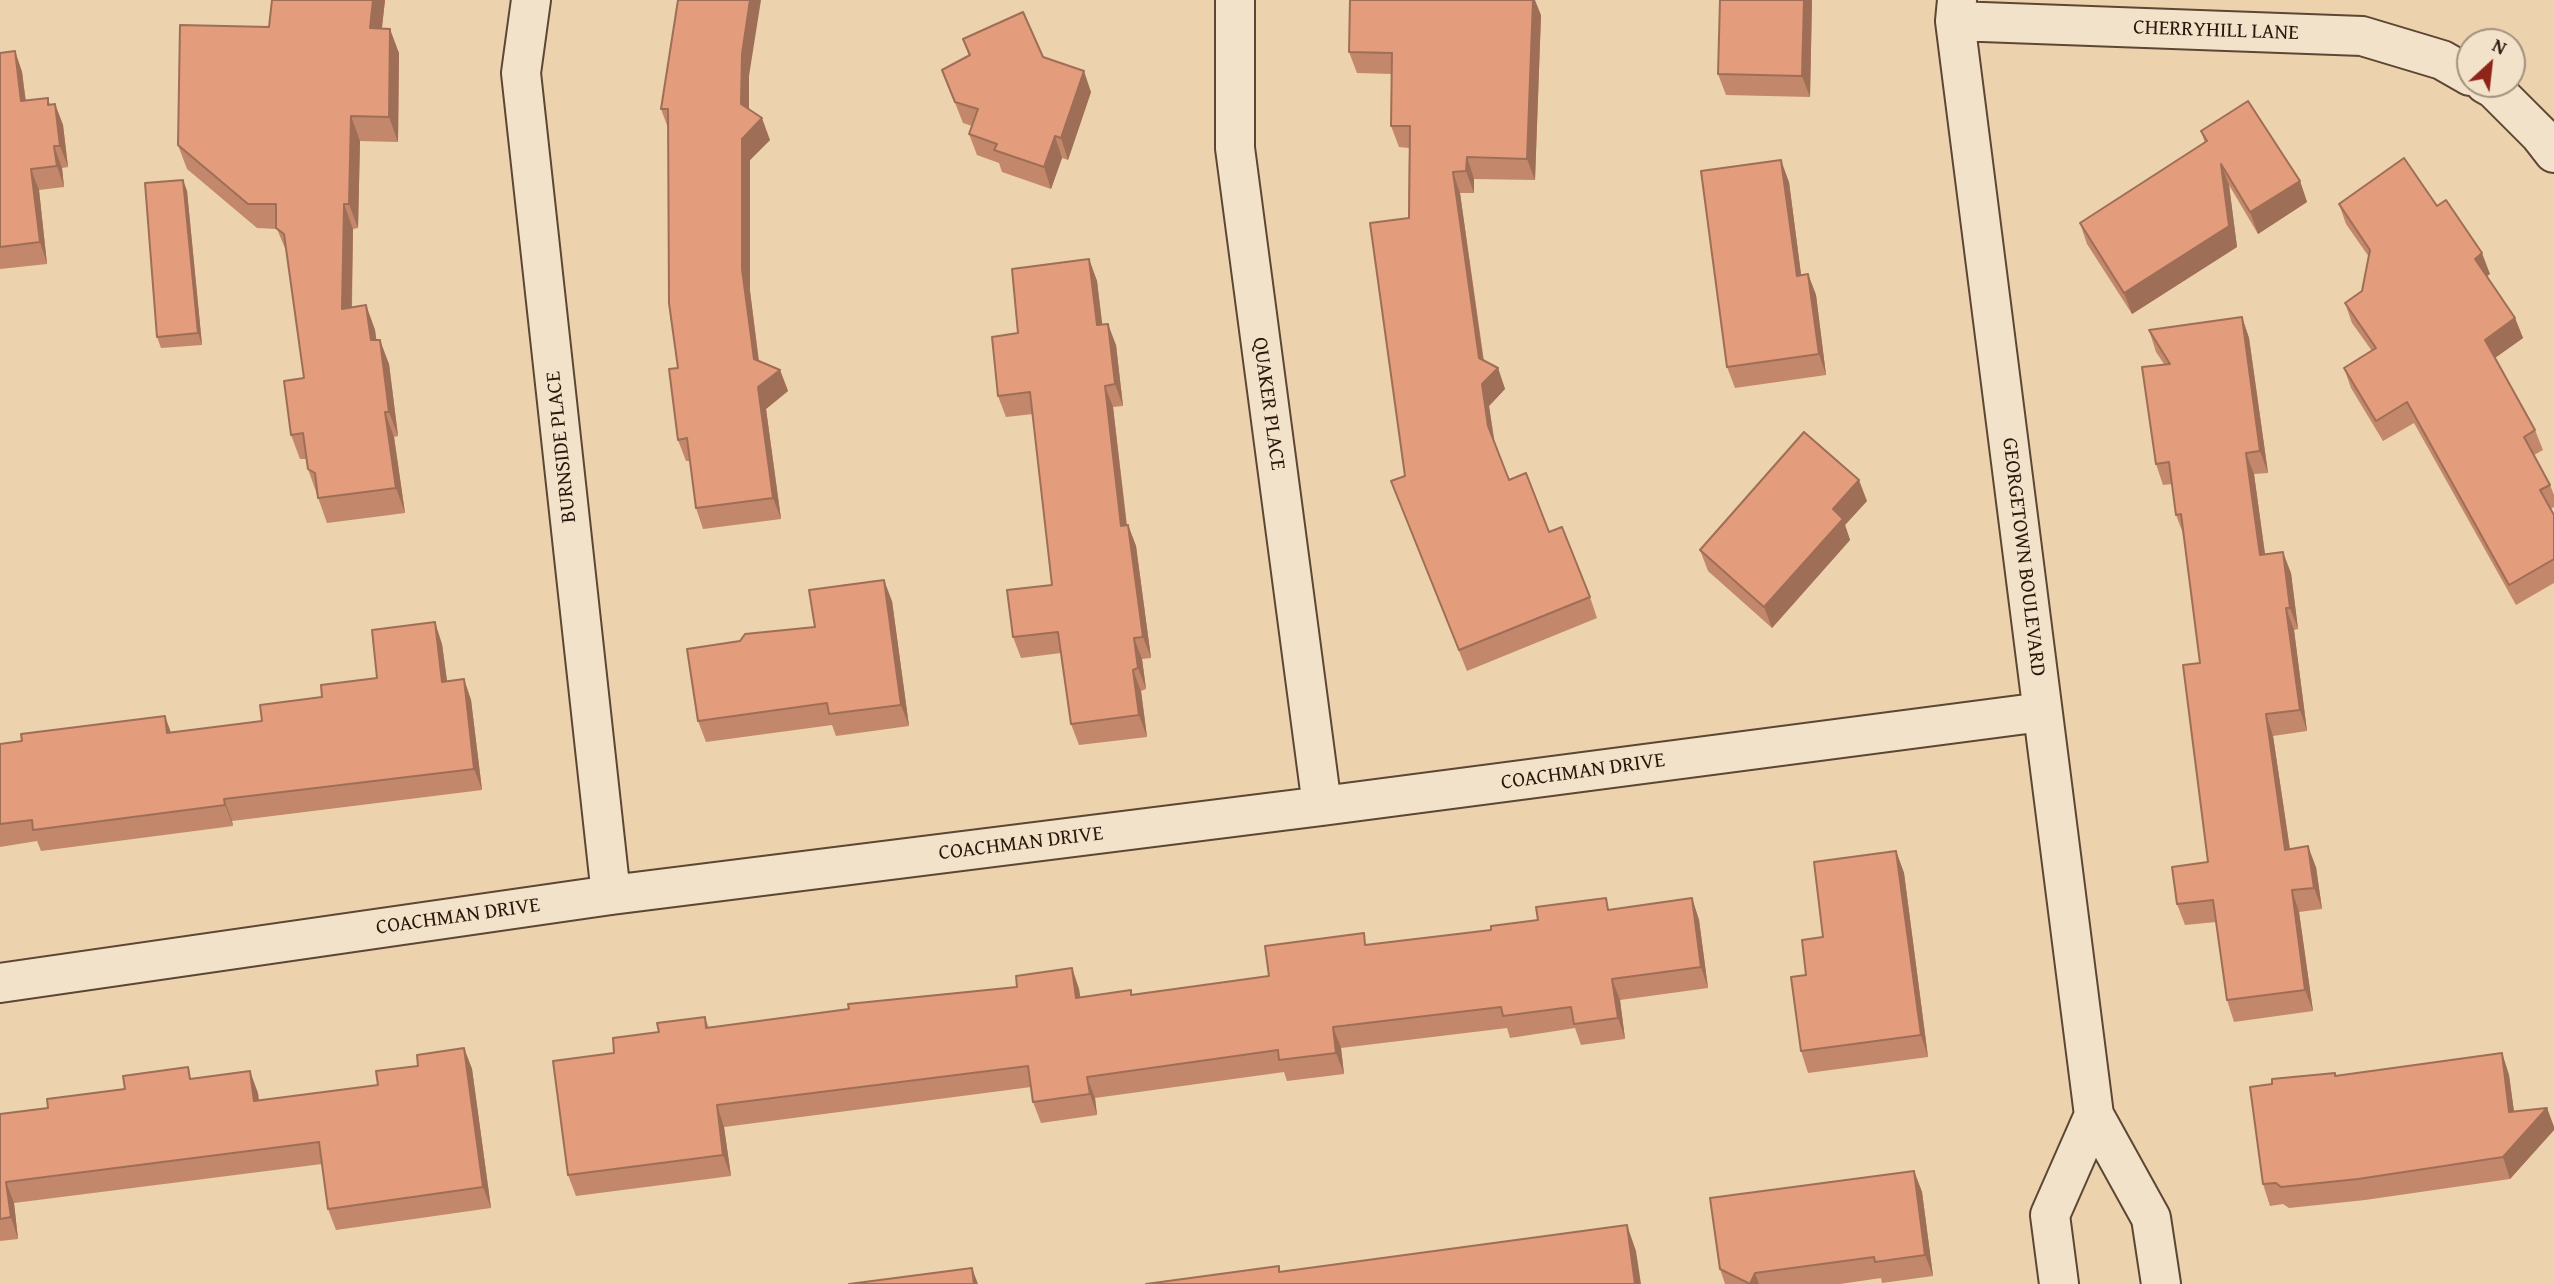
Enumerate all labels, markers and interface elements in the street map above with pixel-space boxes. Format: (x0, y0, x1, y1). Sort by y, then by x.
street label: CHERRYHILL LANE (2133, 16, 2299, 46)
north arrow (2456, 28, 2526, 98)
text: N (2488, 31, 2512, 61)
street label: QUAKER PLACE (1246, 336, 1290, 472)
street label: BURNSIDE PLACE (542, 370, 582, 524)
street label: GEORGETOWN BOULEVARD (1996, 436, 2050, 678)
street label: COACHMAN DRIVE (1499, 748, 1667, 796)
street label: COACHMAN DRIVE (937, 821, 1105, 867)
street label: COACHMAN DRIVE (374, 893, 542, 941)

